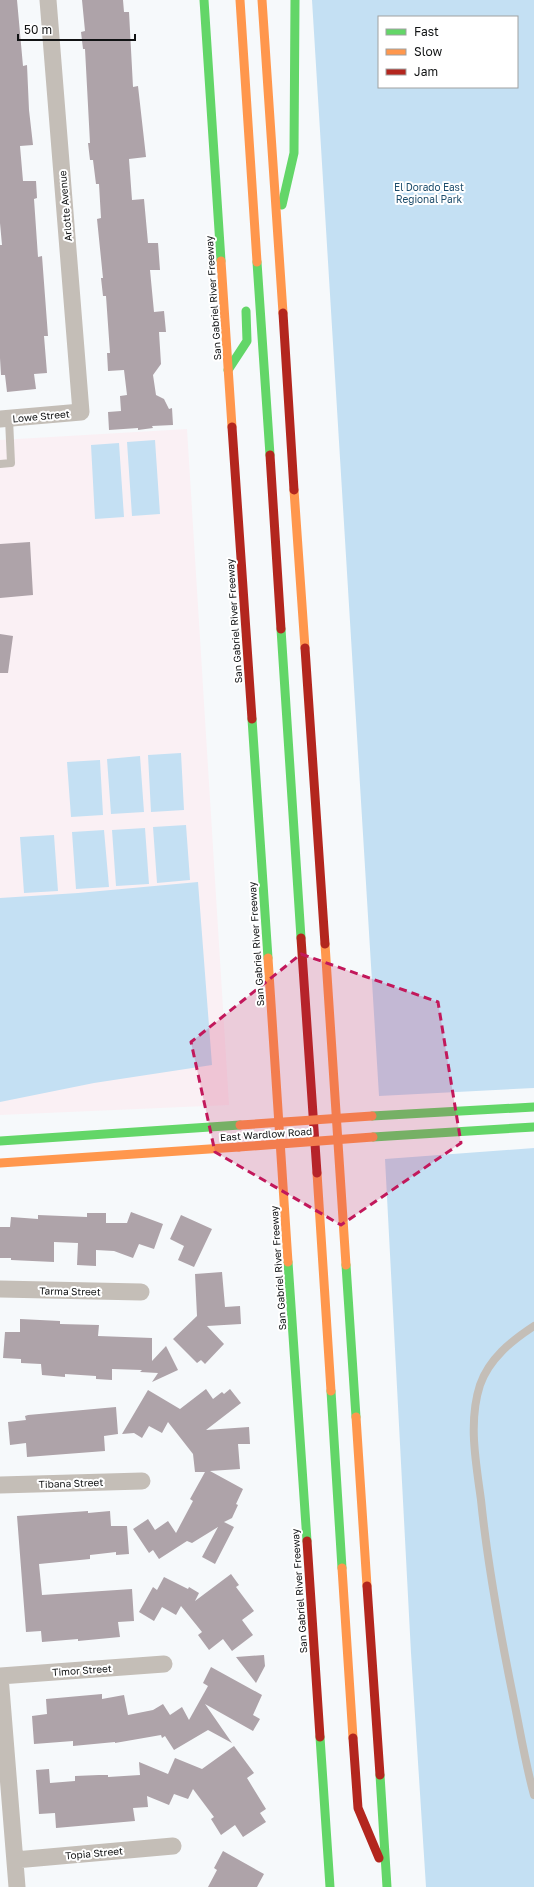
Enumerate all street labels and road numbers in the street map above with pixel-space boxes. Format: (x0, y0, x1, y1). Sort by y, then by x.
street label: Arlotte Avenue (56, 170, 74, 242)
street label: San Gabriel River Freeway (203, 235, 223, 361)
street label: Lowe Street (12, 408, 70, 424)
street label: San Gabriel River Freeway (224, 558, 244, 684)
street label: San Gabriel River Freeway (246, 881, 266, 1007)
street label: East Wardlow Road (220, 1125, 312, 1143)
street label: San Gabriel River Freeway (268, 1205, 288, 1331)
street label: Tarma Street (39, 1284, 101, 1298)
street label: Tibana Street (39, 1476, 103, 1490)
street label: San Gabriel River Freeway (289, 1528, 309, 1654)
street label: Timor Street (52, 1662, 112, 1678)
street label: Topia Street (65, 1845, 123, 1861)

